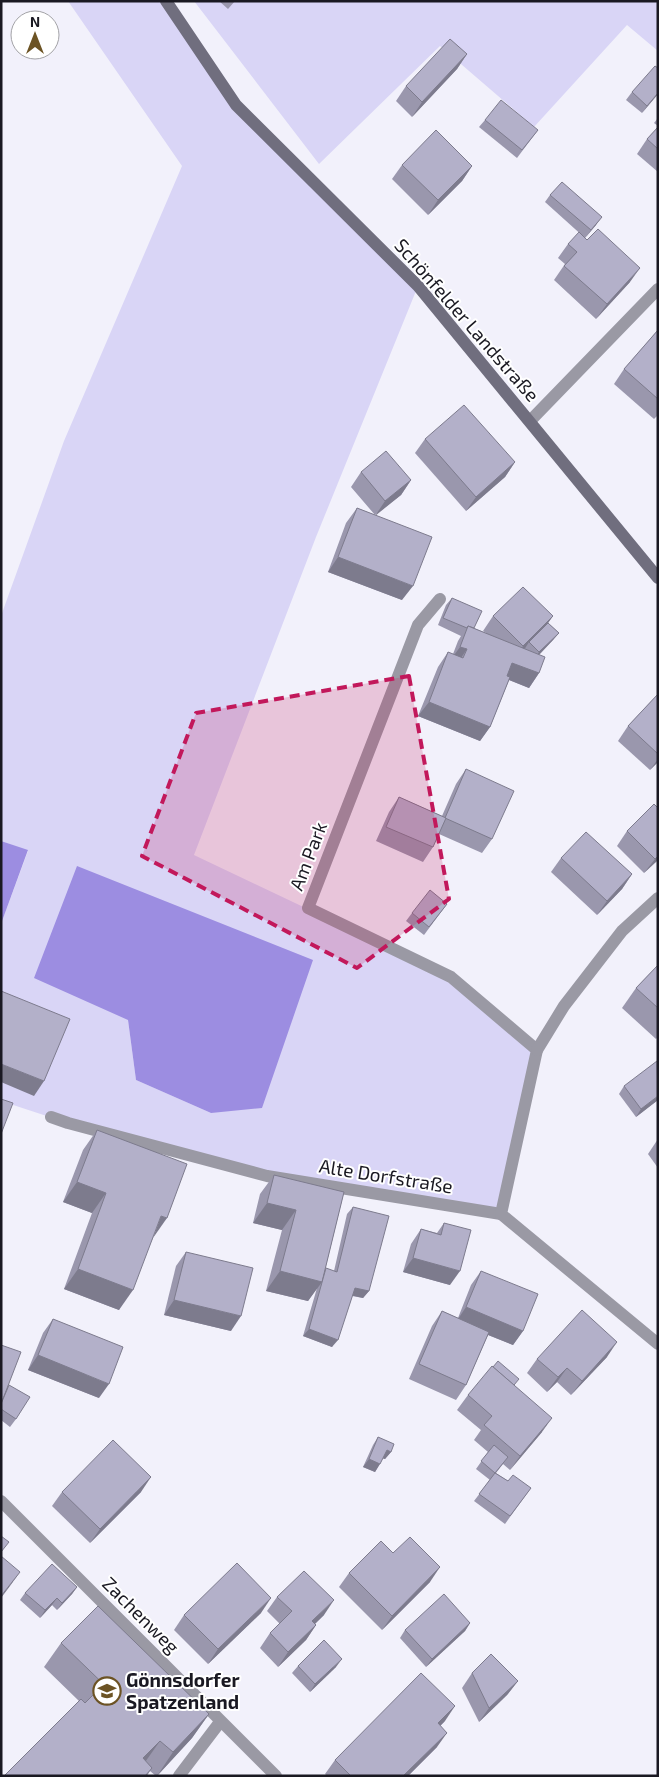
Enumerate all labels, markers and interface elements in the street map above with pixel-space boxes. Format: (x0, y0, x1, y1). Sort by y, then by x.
north arrow (10, 10, 60, 60)
text: N (30, 13, 40, 30)
street label: Schönfelder Landstraße (390, 233, 544, 406)
street label: Am Park (284, 818, 331, 893)
street label: Alte Dorfstraße (317, 1154, 455, 1197)
street label: Zachenweg (98, 1571, 185, 1658)
place label: Gönnsdorfer Spatzenland (126, 1668, 240, 1713)
school or university icon: Gönnsdorfer Spatzenland (92, 1676, 122, 1706)

